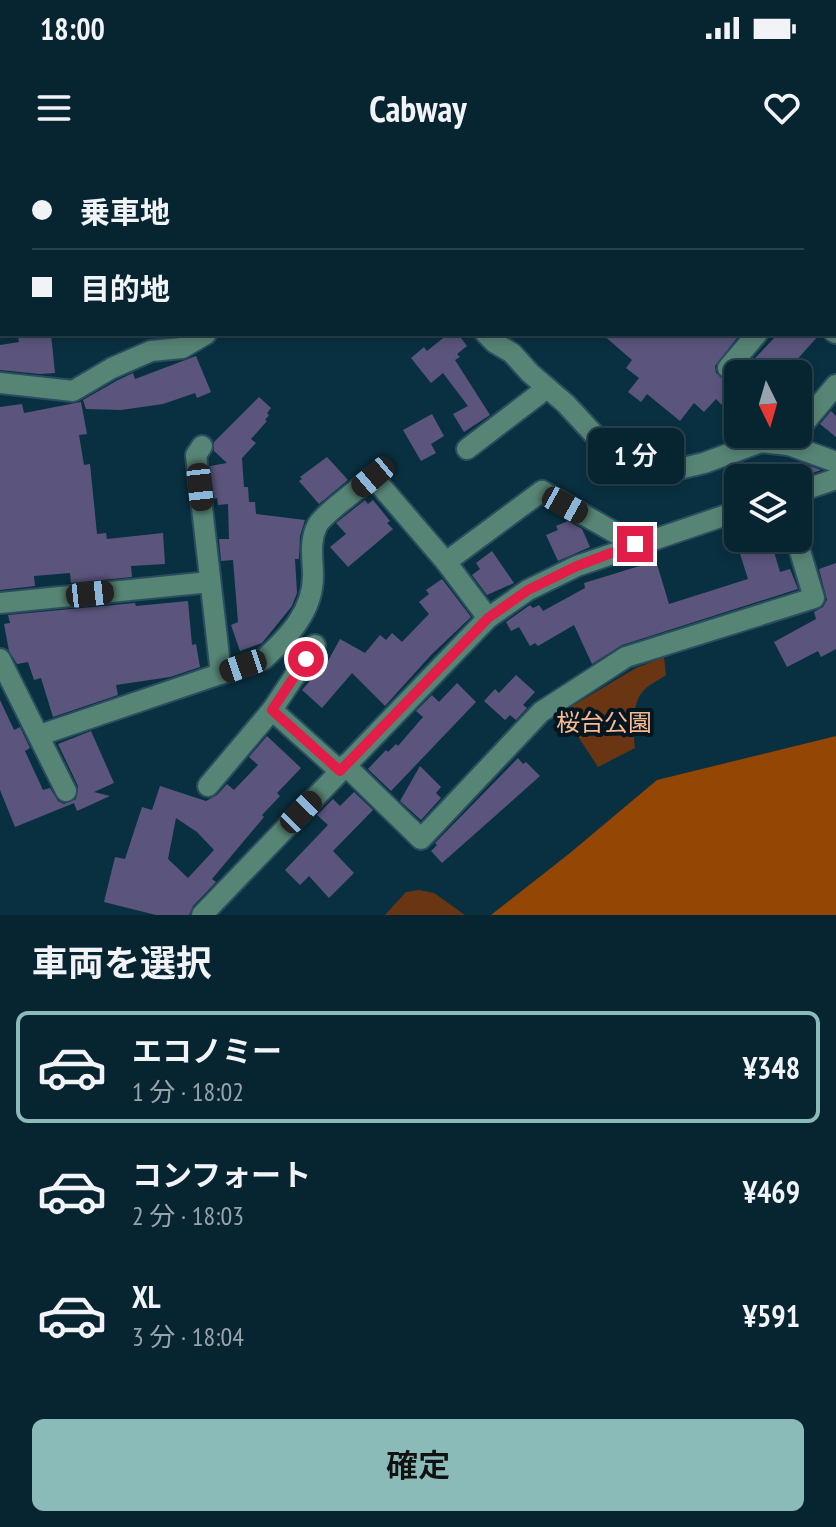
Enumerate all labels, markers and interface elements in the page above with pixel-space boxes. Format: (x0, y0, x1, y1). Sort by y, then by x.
text: 18:00 (40, 9, 105, 48)
text: Cabway (369, 85, 467, 132)
icon: menu (32, 86, 76, 130)
icon: heart (760, 86, 804, 130)
text: 乗車地 (80, 192, 170, 231)
text: 目的地 (80, 269, 170, 308)
north arrow (724, 360, 812, 448)
map controls (724, 360, 812, 552)
callout: 1 分 (587, 428, 683, 484)
text: 1 分 (614, 439, 658, 472)
car (347, 452, 399, 502)
car (186, 462, 214, 512)
button: layers (724, 464, 812, 552)
car (538, 483, 592, 527)
route end (617, 526, 653, 562)
car (65, 580, 115, 608)
route start (288, 641, 324, 677)
car (216, 647, 270, 685)
park label: 桜台公園 (556, 707, 652, 738)
car (276, 786, 326, 838)
text: 車両を選択 (32, 939, 212, 986)
icon: car (36, 1031, 108, 1103)
text: エコノミー (132, 1031, 282, 1070)
text: ¥348 (743, 1048, 800, 1087)
text: 1 分 · 18:02 (132, 1075, 244, 1108)
icon: car (36, 1155, 108, 1227)
text: コンフォート (132, 1155, 311, 1194)
text: ¥469 (743, 1172, 800, 1211)
text: 2 分 · 18:03 (132, 1199, 244, 1232)
text: XL (132, 1277, 161, 1316)
icon: car (36, 1279, 108, 1351)
text: ¥591 (743, 1296, 800, 1335)
text: 3 分 · 18:04 (132, 1320, 244, 1353)
button: 確定 (32, 1419, 804, 1511)

